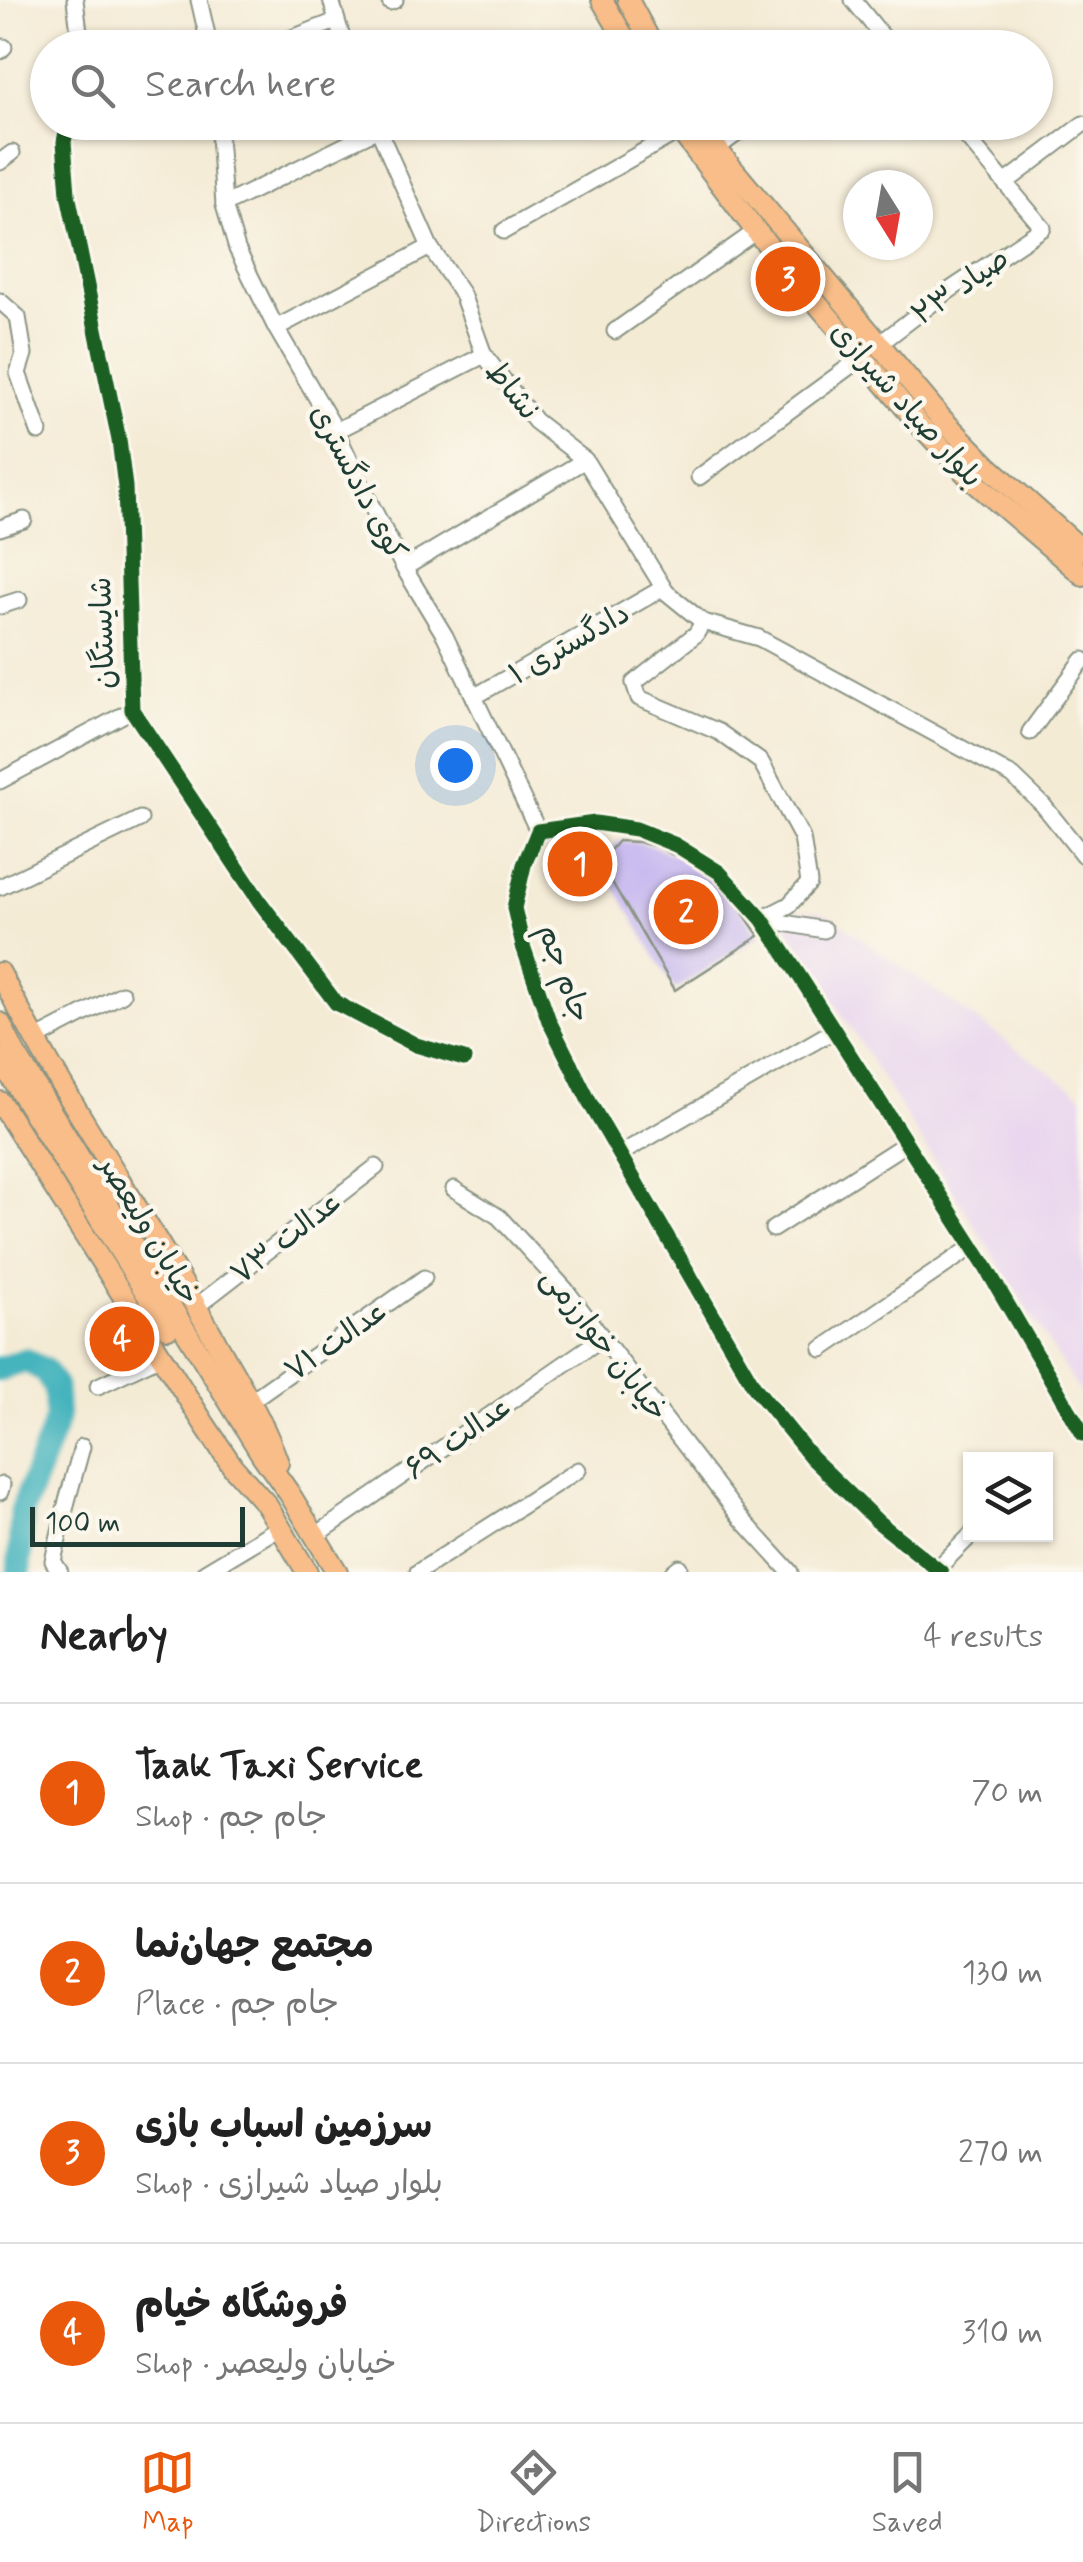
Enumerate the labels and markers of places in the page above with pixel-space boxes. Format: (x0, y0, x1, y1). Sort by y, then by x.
pin: 3 (756, 242, 820, 316)
pin: 1 (548, 826, 612, 902)
pin: 2 (654, 874, 718, 950)
pin: 4 (90, 1302, 154, 1376)

